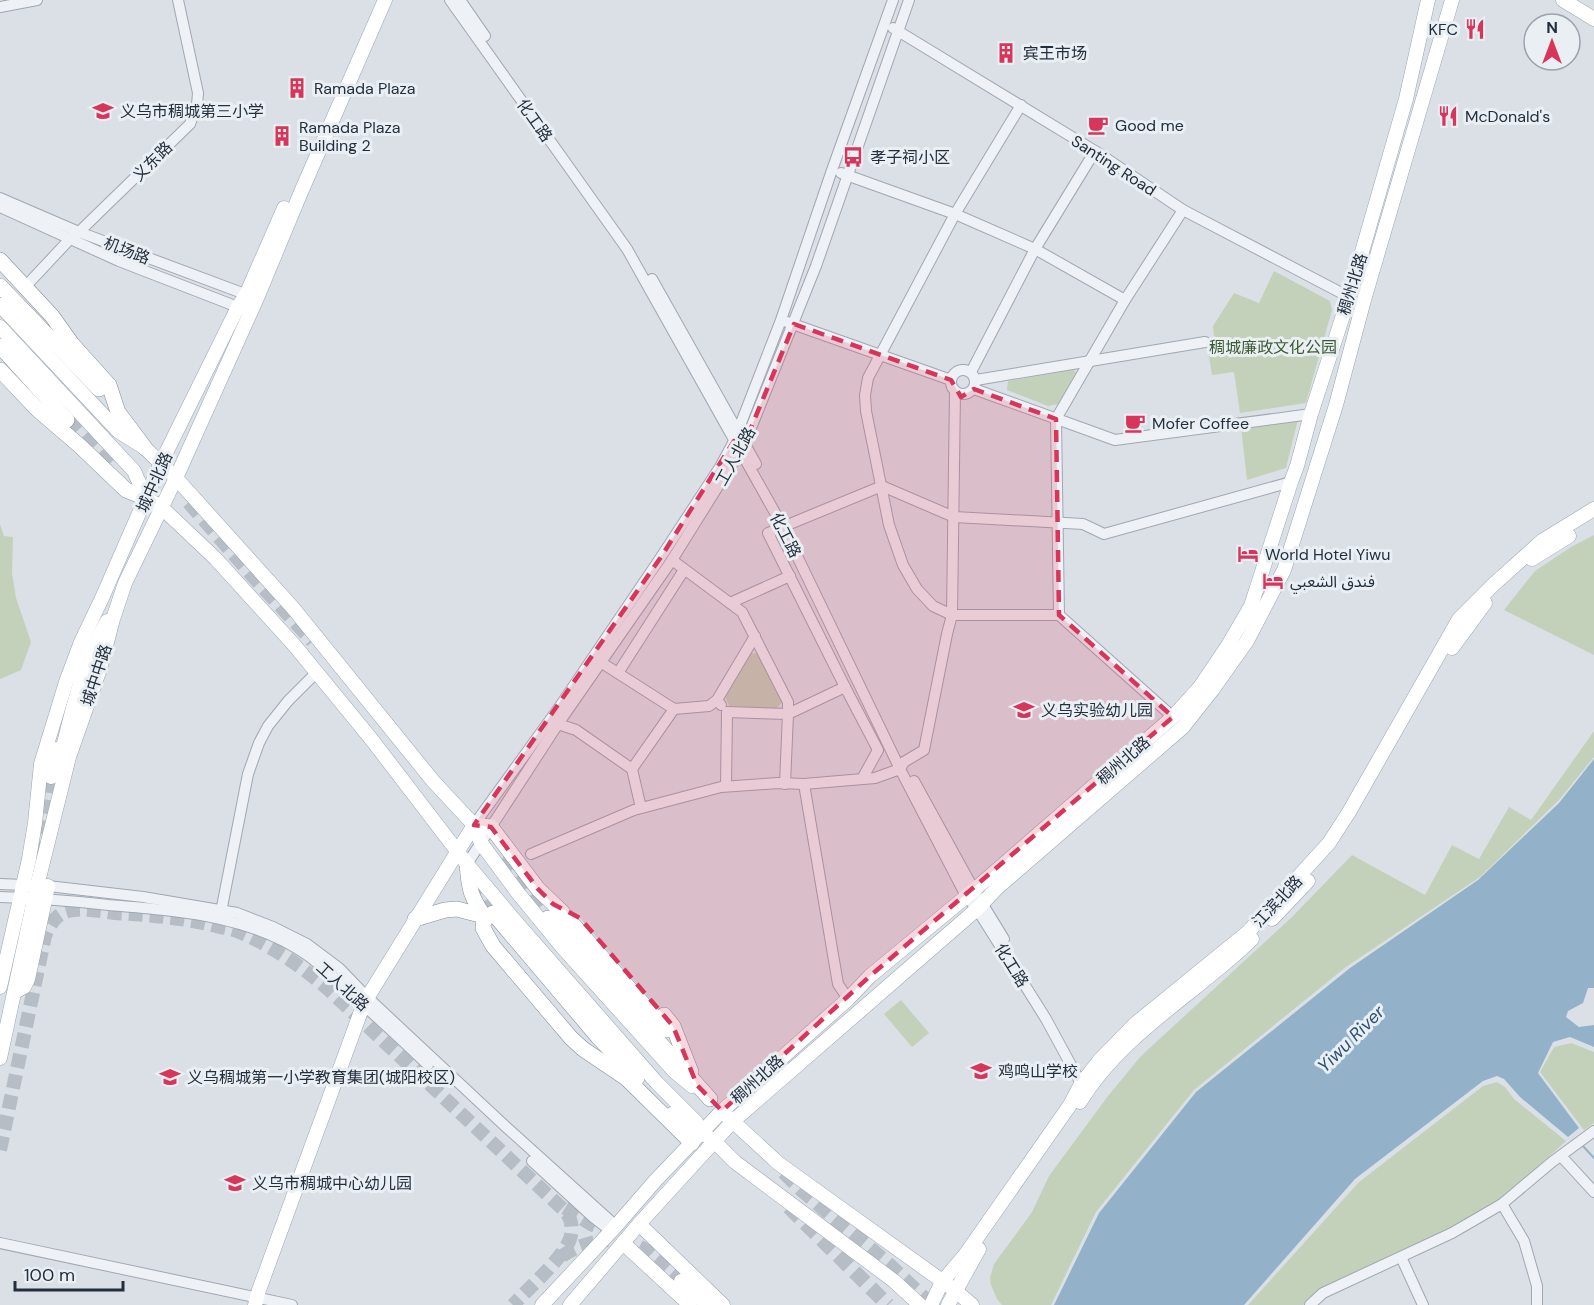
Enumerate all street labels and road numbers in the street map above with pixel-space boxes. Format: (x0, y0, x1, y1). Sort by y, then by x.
street label: 化工路 (512, 95, 557, 146)
street label: Santing Road (1067, 130, 1160, 201)
street label: 义东路 (128, 137, 177, 186)
street label: 机场路 (101, 232, 153, 269)
street label: 稠州北路 (1333, 250, 1372, 318)
street label: 工人北路 (711, 423, 760, 489)
street label: 城中北路 (132, 449, 177, 516)
street label: 化工路 (765, 509, 806, 561)
street label: 城中中路 (77, 641, 116, 709)
street label: 稠州北路 (1092, 731, 1154, 789)
street label: 江滨北路 (1248, 871, 1307, 932)
street label: 化工路 (990, 939, 1033, 991)
street label: 工人北路 (312, 957, 373, 1016)
street label: 稠州北路 (727, 1050, 788, 1109)

